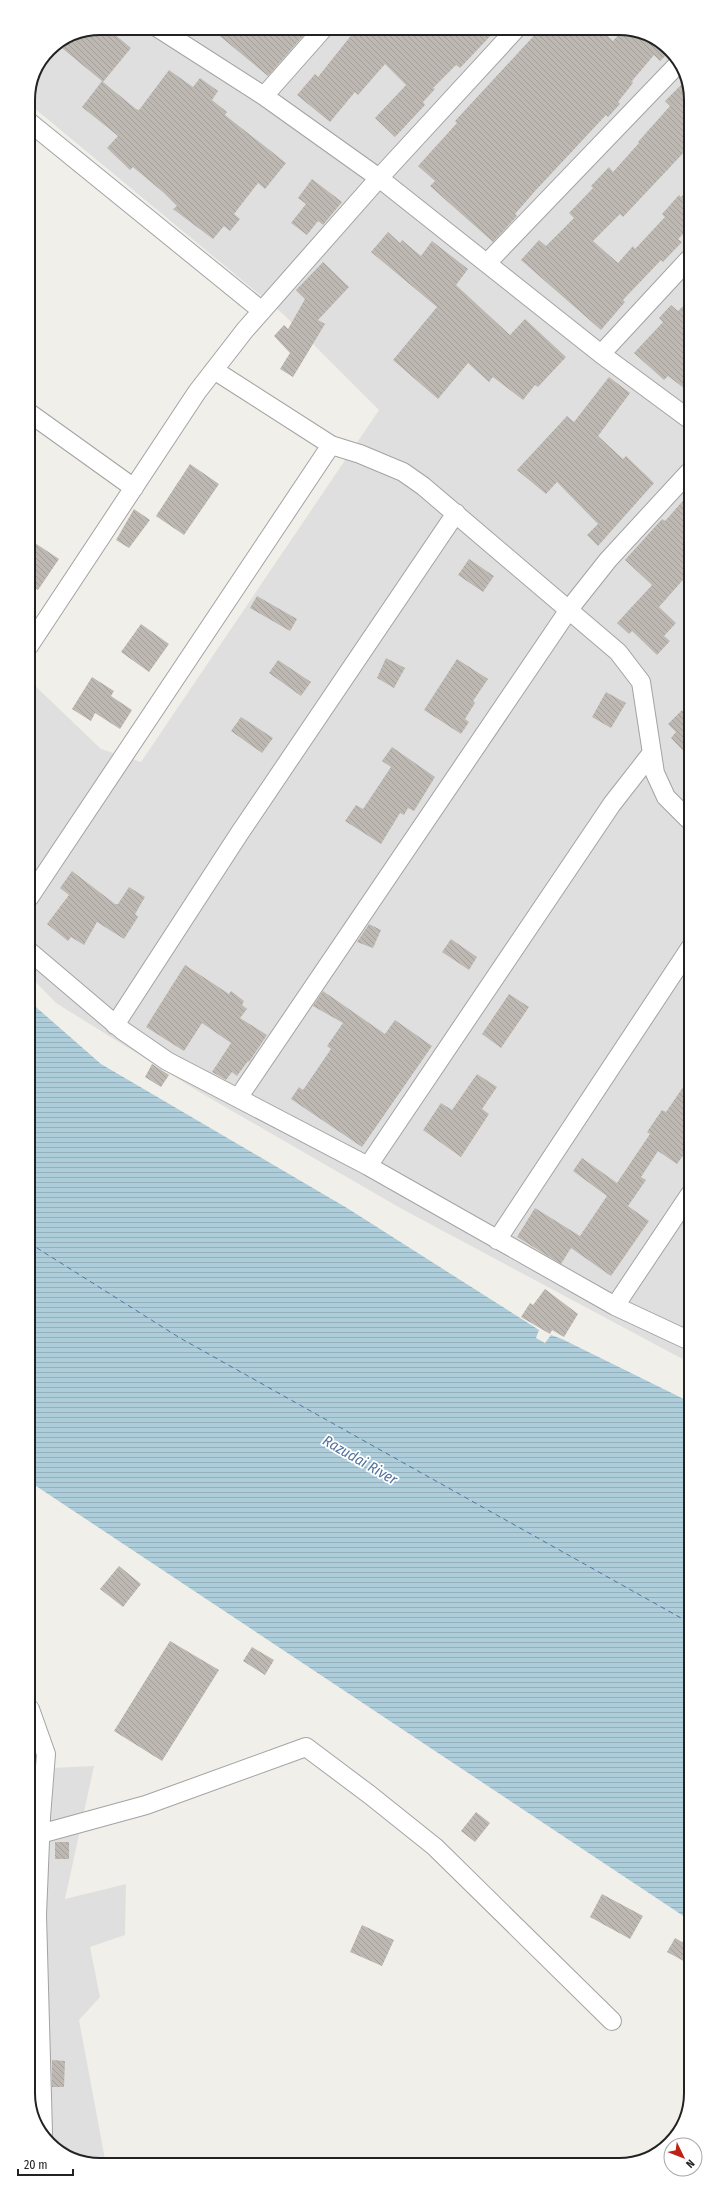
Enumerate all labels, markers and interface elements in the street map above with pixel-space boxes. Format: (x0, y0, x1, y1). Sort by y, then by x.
water label: Razudai River (320, 1431, 401, 1489)
north arrow (663, 2137, 703, 2177)
scale bar (18, 2151, 73, 2177)
text: N (683, 2157, 697, 2170)
text: 20 m (24, 2158, 48, 2172)

